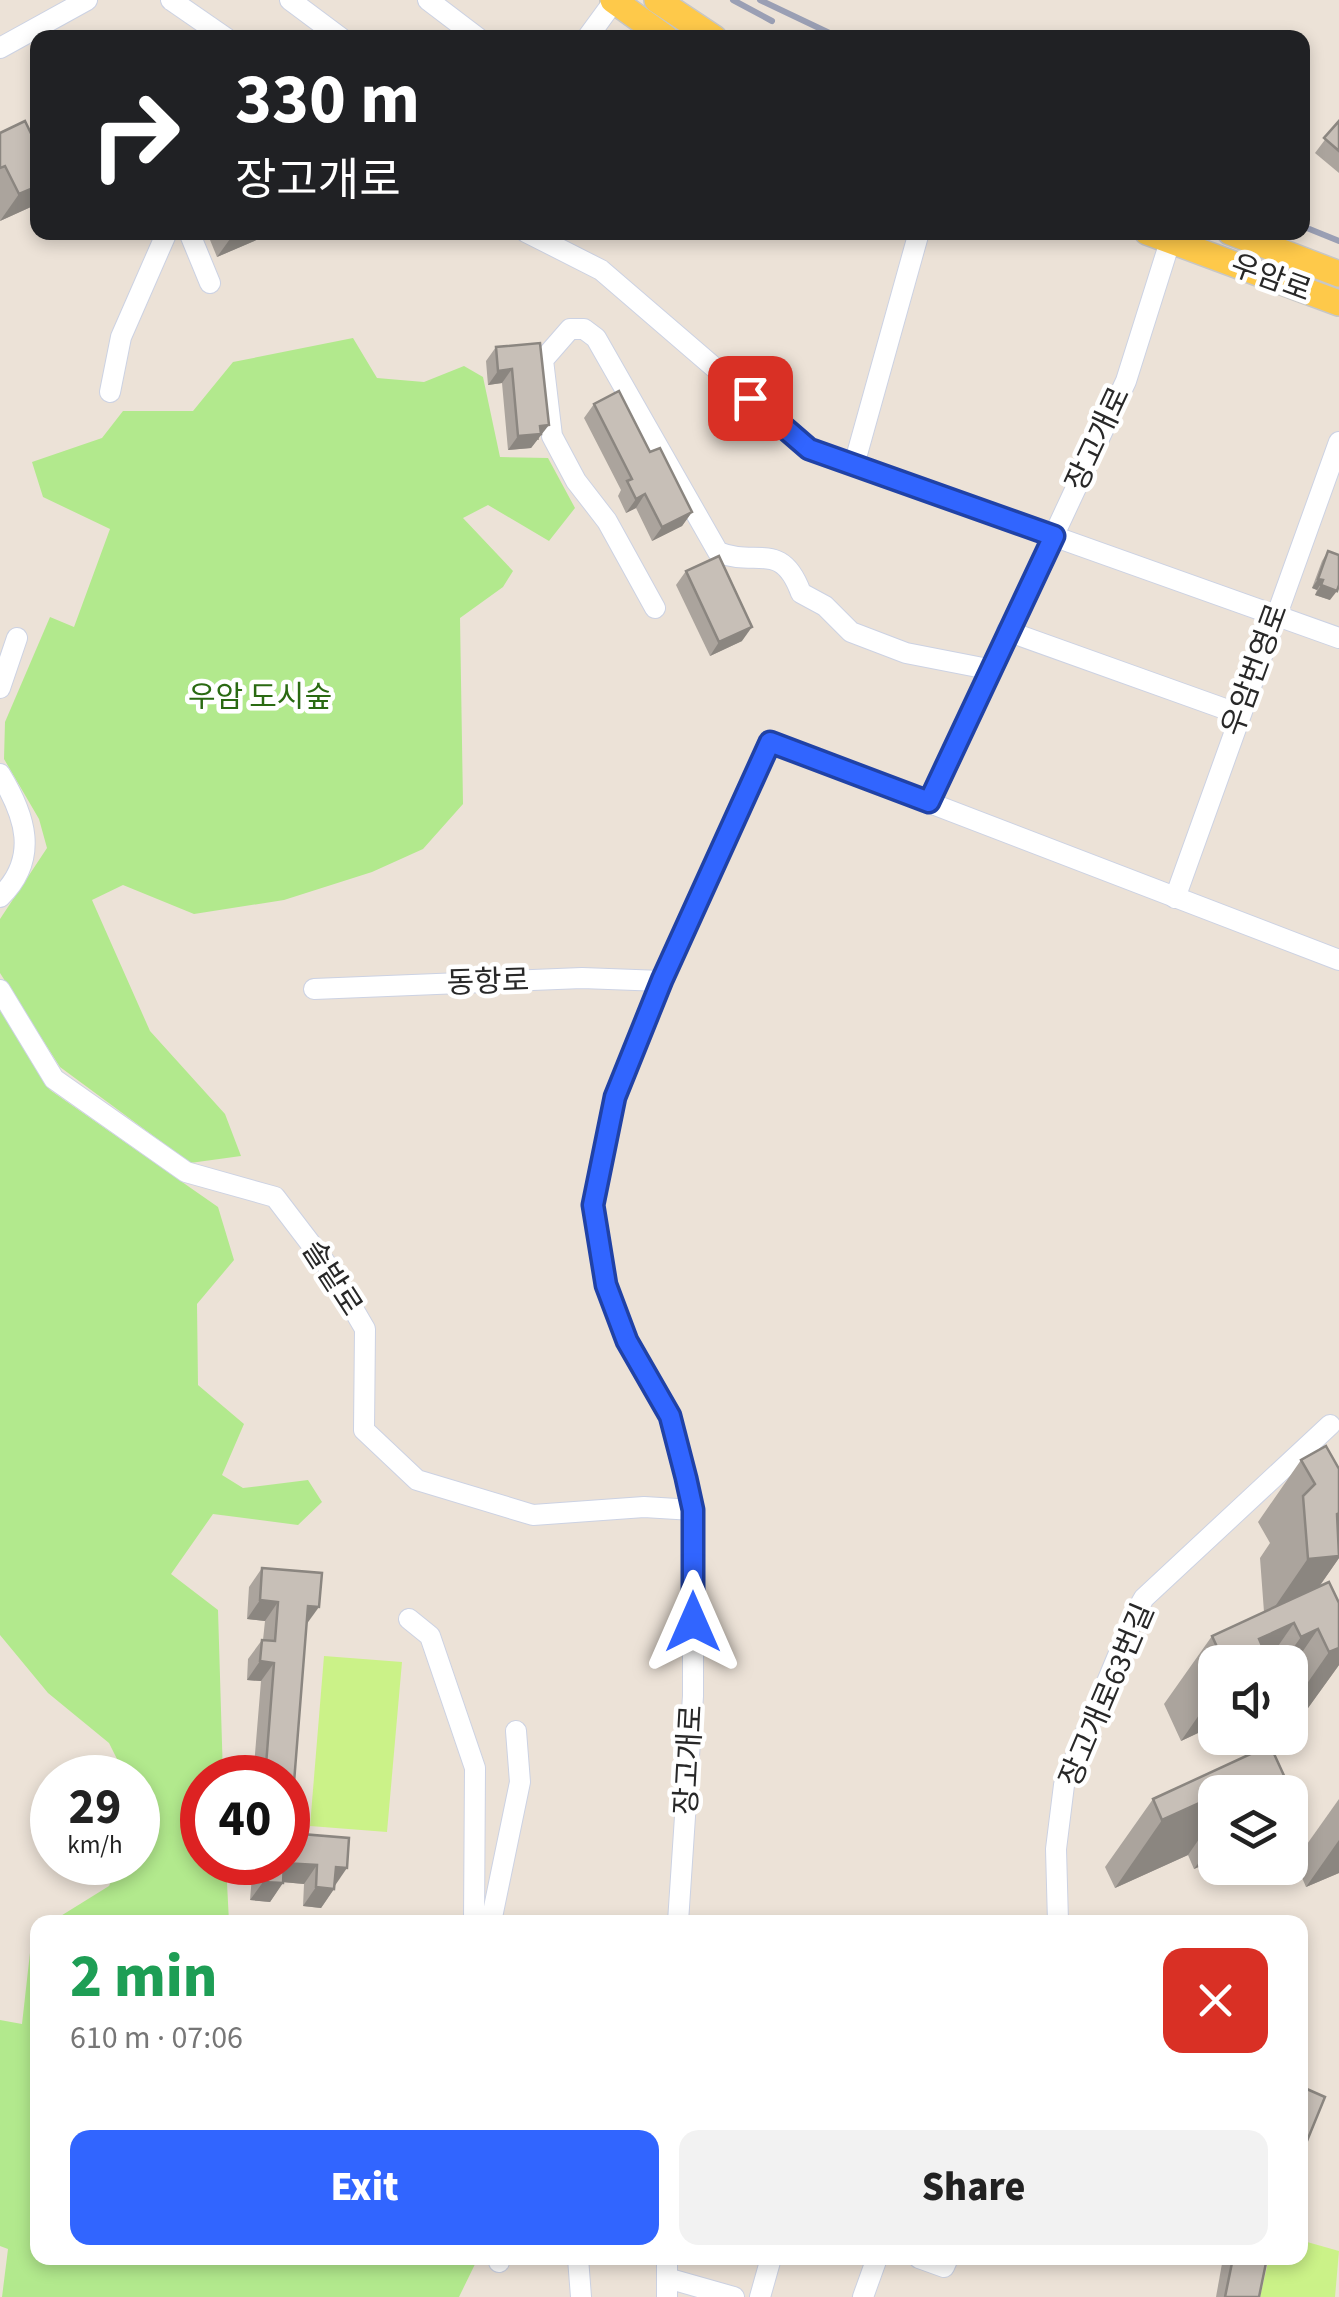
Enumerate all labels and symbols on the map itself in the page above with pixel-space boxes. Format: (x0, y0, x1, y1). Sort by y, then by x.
street label: 우암로 (1225, 244, 1317, 312)
pin (708, 356, 793, 441)
street label: 장고개로 (1055, 380, 1141, 498)
street label: 우암번영로 (1211, 598, 1299, 742)
park label: 우암 도시숲 (188, 676, 332, 719)
street label: 동항로 (446, 959, 530, 1005)
street label: 솔밭로 (291, 1232, 373, 1324)
position arrow (641, 1570, 745, 1674)
street label: 장고개로63번길 (1049, 1597, 1165, 1793)
street label: 장고개로 (665, 1704, 713, 1816)
speed limit sign: 40 (180, 1755, 310, 1885)

